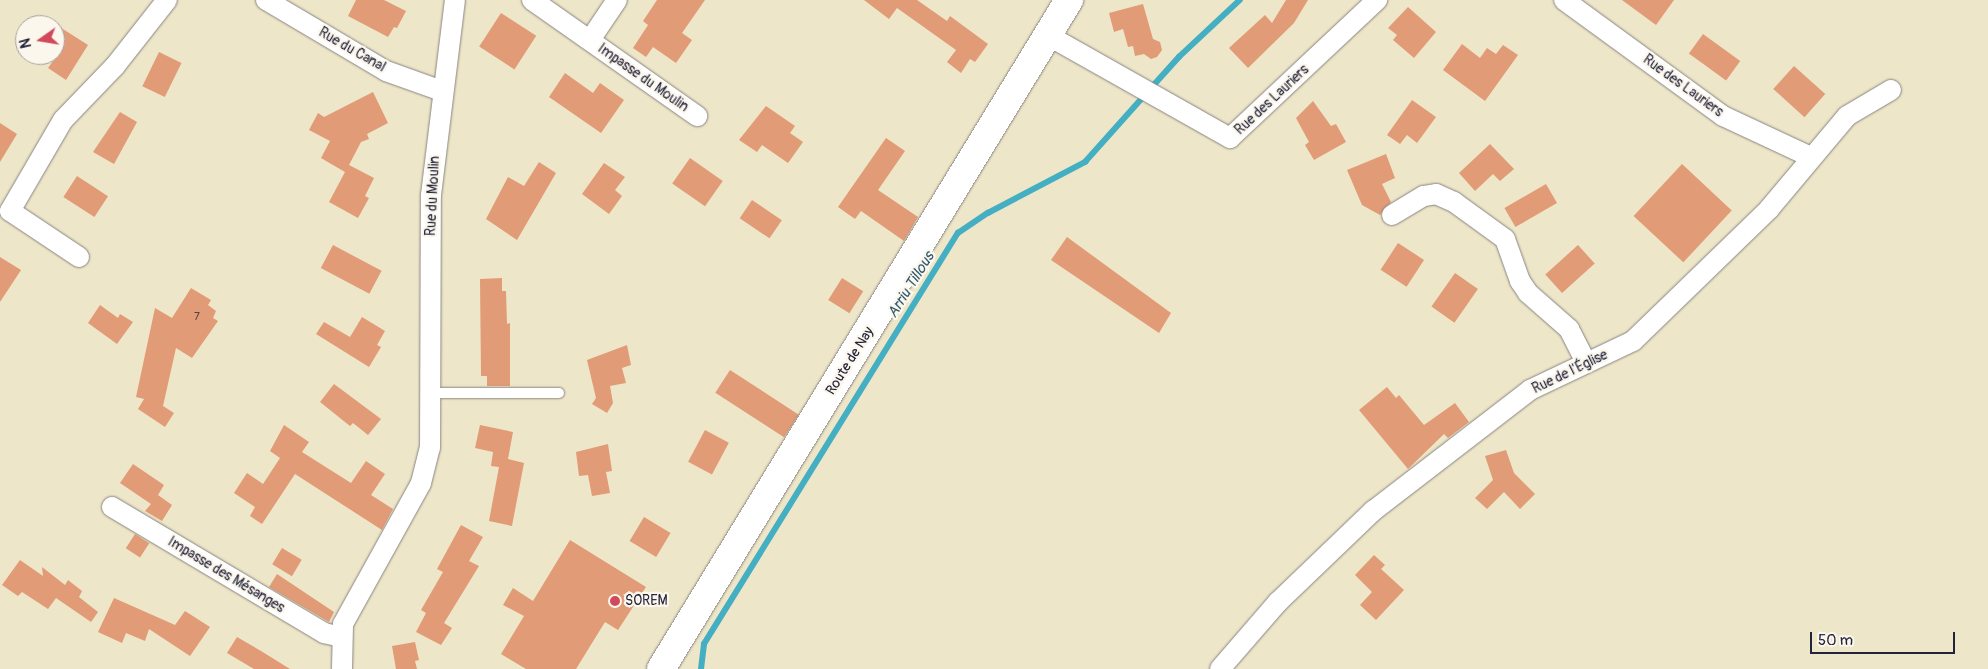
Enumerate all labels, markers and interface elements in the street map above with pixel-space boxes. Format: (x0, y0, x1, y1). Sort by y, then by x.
north arrow (15, 15, 65, 65)
street label: Rue du Canal (316, 24, 388, 76)
text: N (17, 37, 35, 50)
street label: Impasse du Moulin (594, 40, 692, 116)
street label: Rue des Lauriers (1640, 51, 1726, 121)
street label: Rue des Lauriers (1231, 61, 1313, 139)
street label: Rue du Moulin (423, 155, 443, 237)
water label: Arriu Tillous (884, 249, 938, 321)
house number: 7 (194, 310, 200, 324)
street label: Route de Nay (822, 324, 878, 398)
street label: Rue de l'Église (1529, 346, 1611, 398)
street label: Impasse des Mésanges (165, 534, 287, 616)
place label: SOREM (625, 593, 668, 609)
marker: SOREM (609, 595, 621, 607)
scale bar (1813, 622, 1958, 654)
text: 50 m (1818, 631, 1853, 650)

